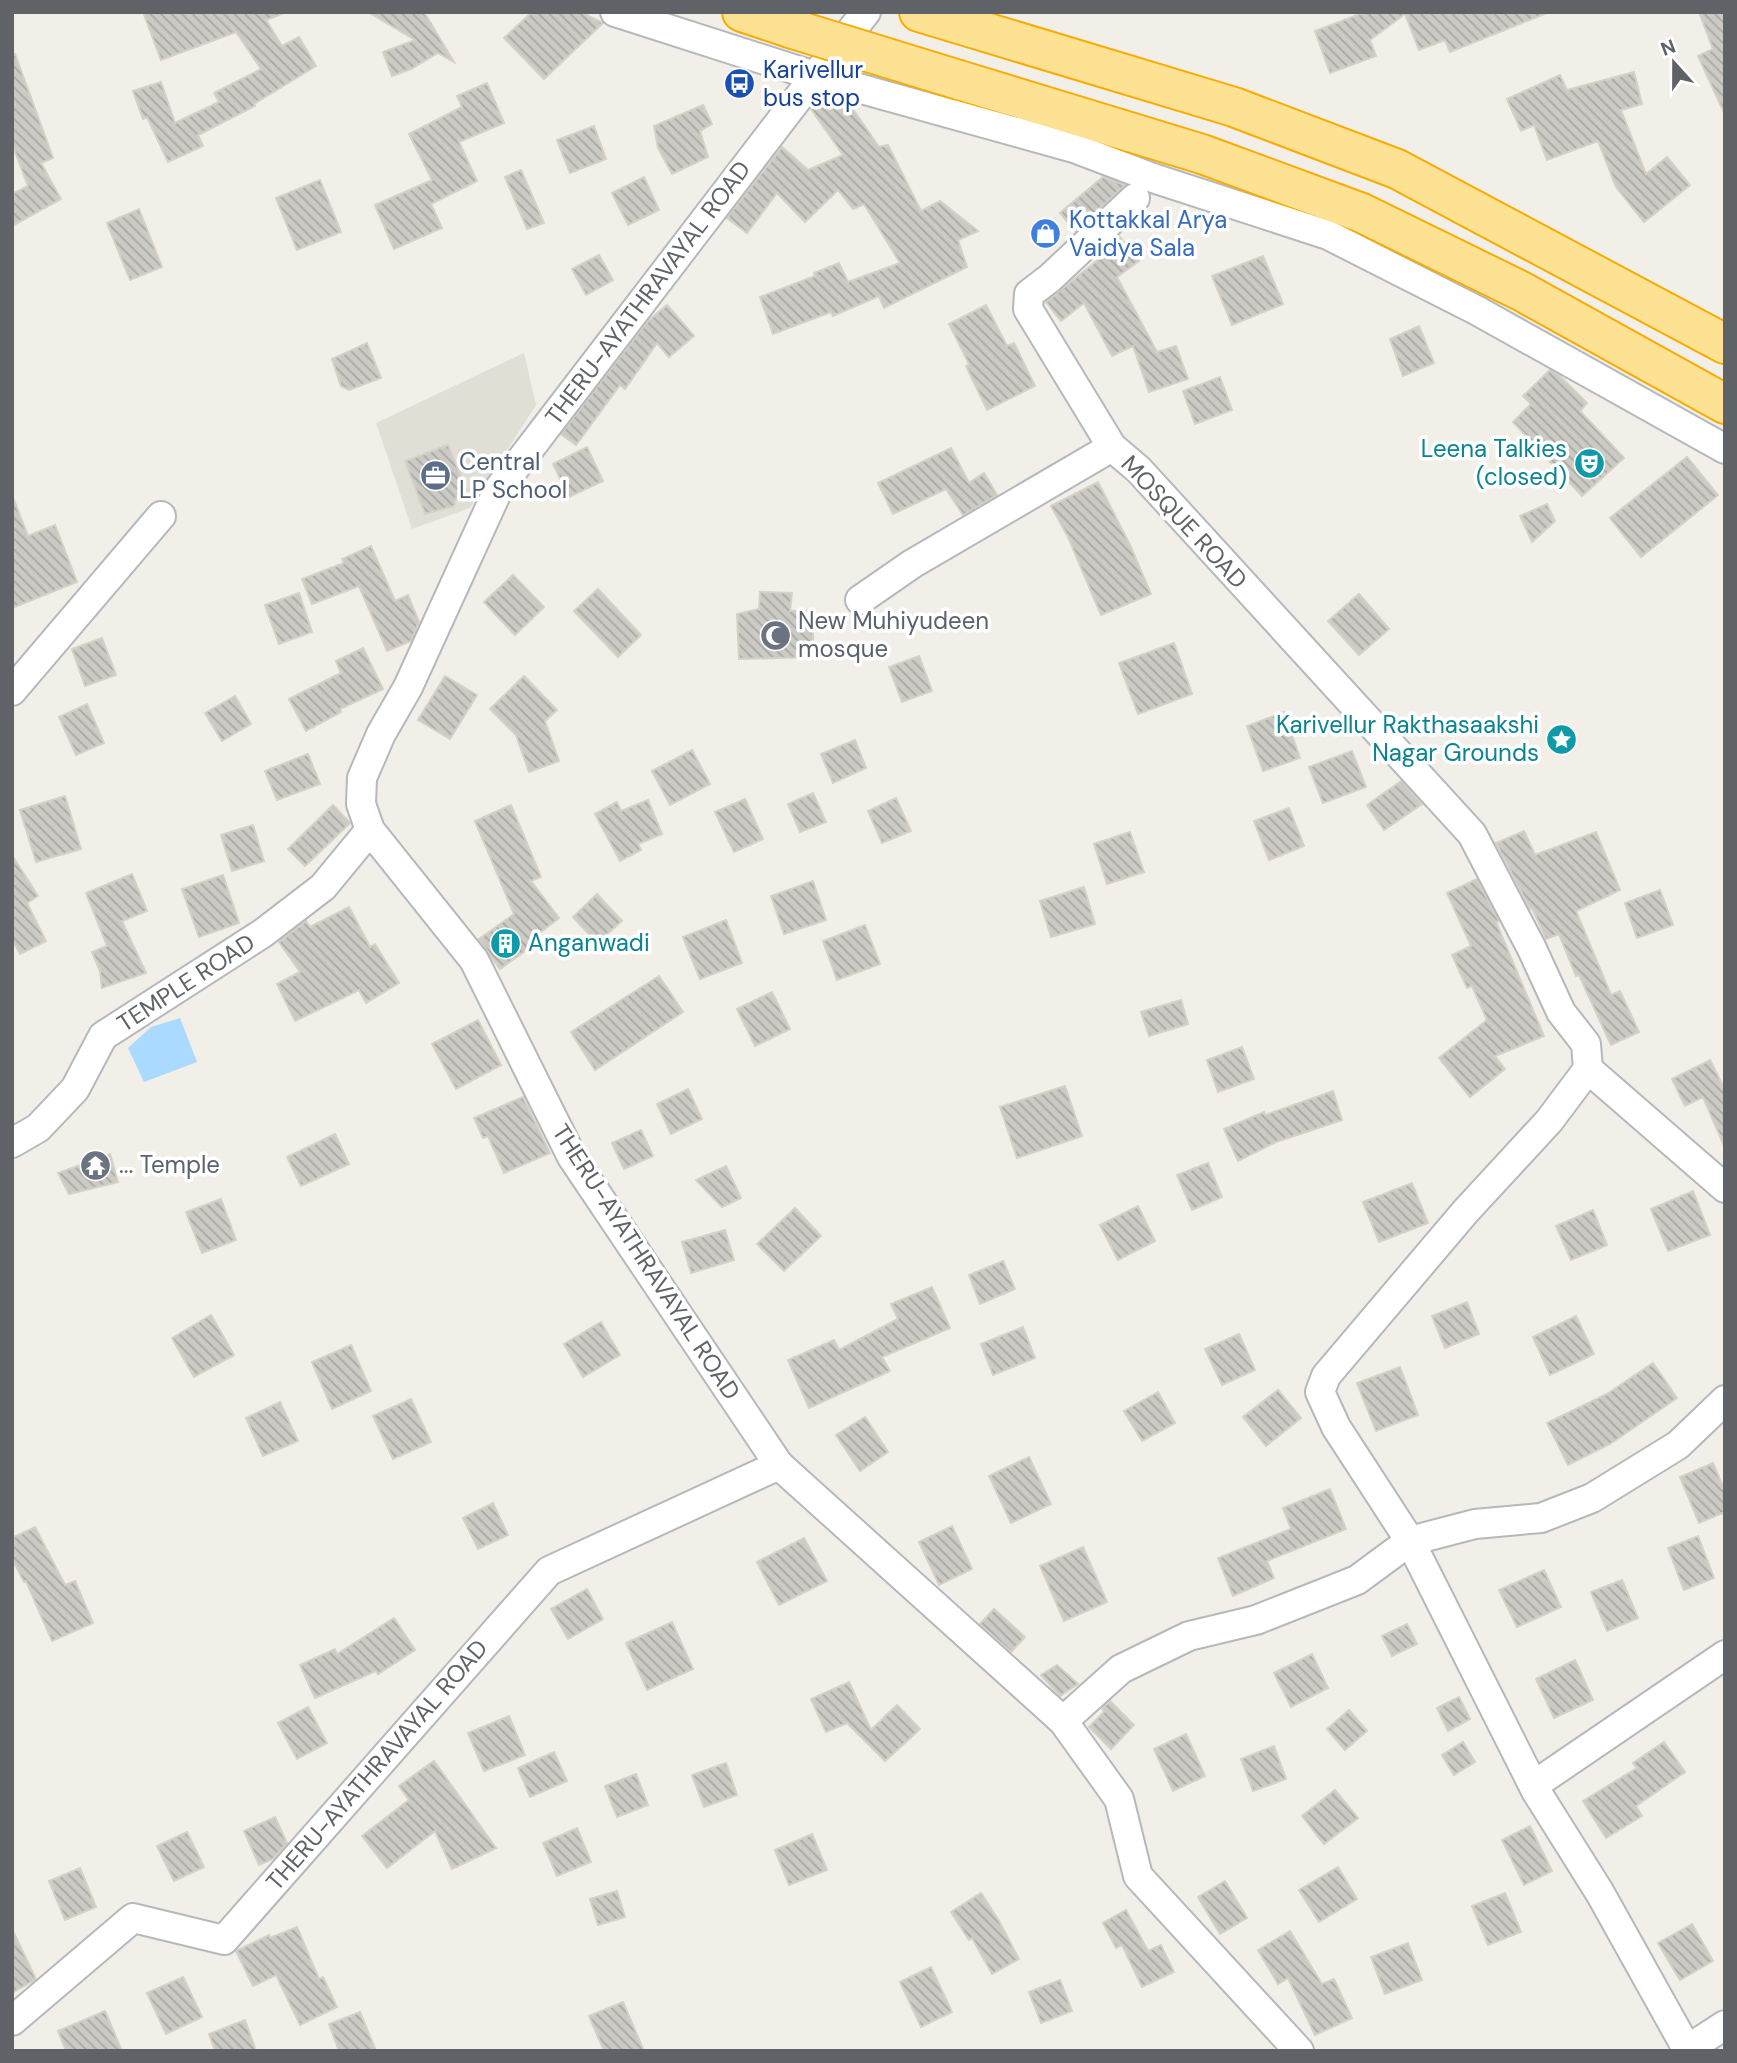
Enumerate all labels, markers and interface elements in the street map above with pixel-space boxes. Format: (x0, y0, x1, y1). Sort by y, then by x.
north arrow (1639, 28, 1709, 98)
text: N (1657, 33, 1679, 62)
place label: Karivellur bus stop (763, 54, 863, 113)
bus stop icon: Karivellur bus stop (723, 67, 757, 101)
street label: THERU-AYATHRAVAYAL ROAD (538, 154, 757, 431)
place label: Kottakkal Arya Vaidya Sala (1069, 204, 1227, 263)
shop icon: Kottakkal Arya Vaidya Sala (1029, 217, 1063, 251)
place label: Leena Talkies (closed) (1421, 433, 1567, 492)
place label: Central LP School (459, 446, 567, 505)
theatre icon: Leena Talkies (closed) (1573, 446, 1607, 480)
street label: MOSQUE ROAD (1115, 449, 1254, 595)
office icon: Central LP School (419, 459, 453, 493)
place label: New Muhiyudeen mosque (798, 605, 989, 664)
mosque icon: New Muhiyudeen mosque (758, 618, 792, 652)
place label: Karivellur Rakthasaakshi Nagar Grounds (1276, 709, 1539, 768)
place icon: Karivellur Rakthasaakshi Nagar Grounds (1545, 722, 1579, 756)
building icon: Anganwadi (488, 926, 522, 960)
street label: TEMPLE ROAD (111, 927, 260, 1039)
place label: Anganwadi (528, 927, 650, 958)
street label: THERU-AYATHRAVAYAL ROAD (546, 1118, 747, 1406)
temple icon: ... Temple (79, 1148, 113, 1182)
place label: ... Temple (119, 1149, 220, 1180)
street label: THERU-AYATHRAVAYAL ROAD (259, 1633, 494, 1897)

